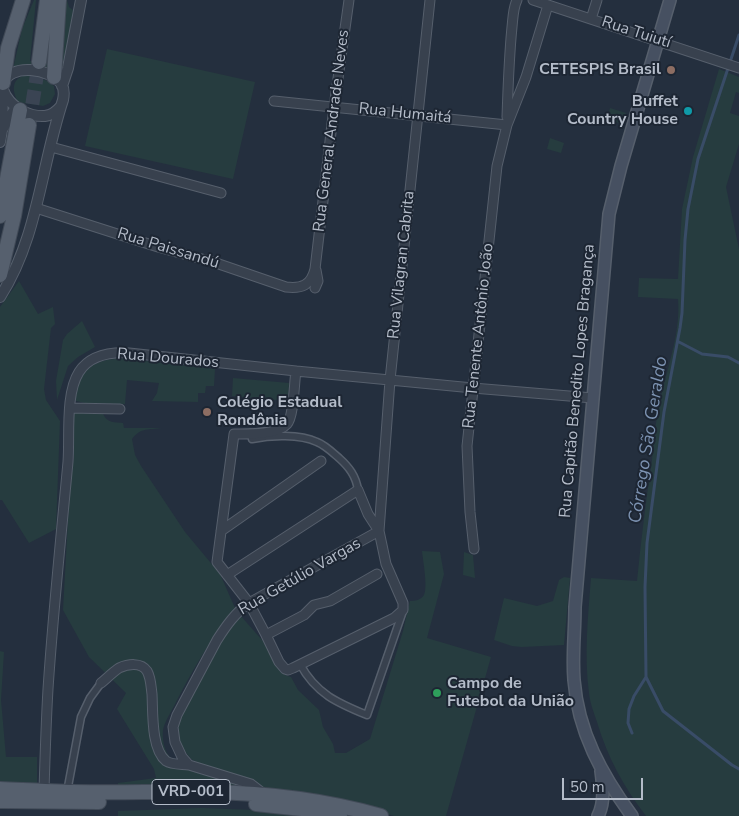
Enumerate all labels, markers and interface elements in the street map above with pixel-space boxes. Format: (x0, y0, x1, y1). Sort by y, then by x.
street label: Rua Tuiutí (599, 13, 673, 53)
street label: Rua General Andrade Neves (310, 29, 354, 233)
place label: CETESPIS Brasil (539, 60, 661, 80)
marker: CETESPIS Brasil (665, 64, 677, 76)
place label: Buffet Country House (567, 92, 678, 130)
street label: Rua Humaitá (358, 100, 452, 128)
marker: Buffet Country House (682, 105, 694, 117)
street label: Rua Vilagran Cabrita (385, 190, 419, 340)
street label: Rua Paissandú (115, 224, 221, 274)
street label: Rua Tenente Antônio João (460, 242, 498, 430)
street label: Rua Capitão Benedito Lopes Bragança (556, 243, 600, 519)
street label: Rua Dourados (116, 345, 220, 373)
water label: Córrego São Geraldo (625, 355, 673, 525)
place label: Colégio Estadual Rondônia (217, 393, 342, 431)
marker: Colégio Estadual Rondônia (201, 406, 213, 418)
street label: Rua Getúlio Vargas (235, 534, 365, 620)
place label: Campo de Futebol da União (447, 674, 574, 712)
marker: Campo de Futebol da União (431, 687, 443, 699)
scale bar (564, 768, 645, 800)
text: 50 m (570, 777, 605, 797)
road number: VRD-001 (152, 780, 230, 804)

